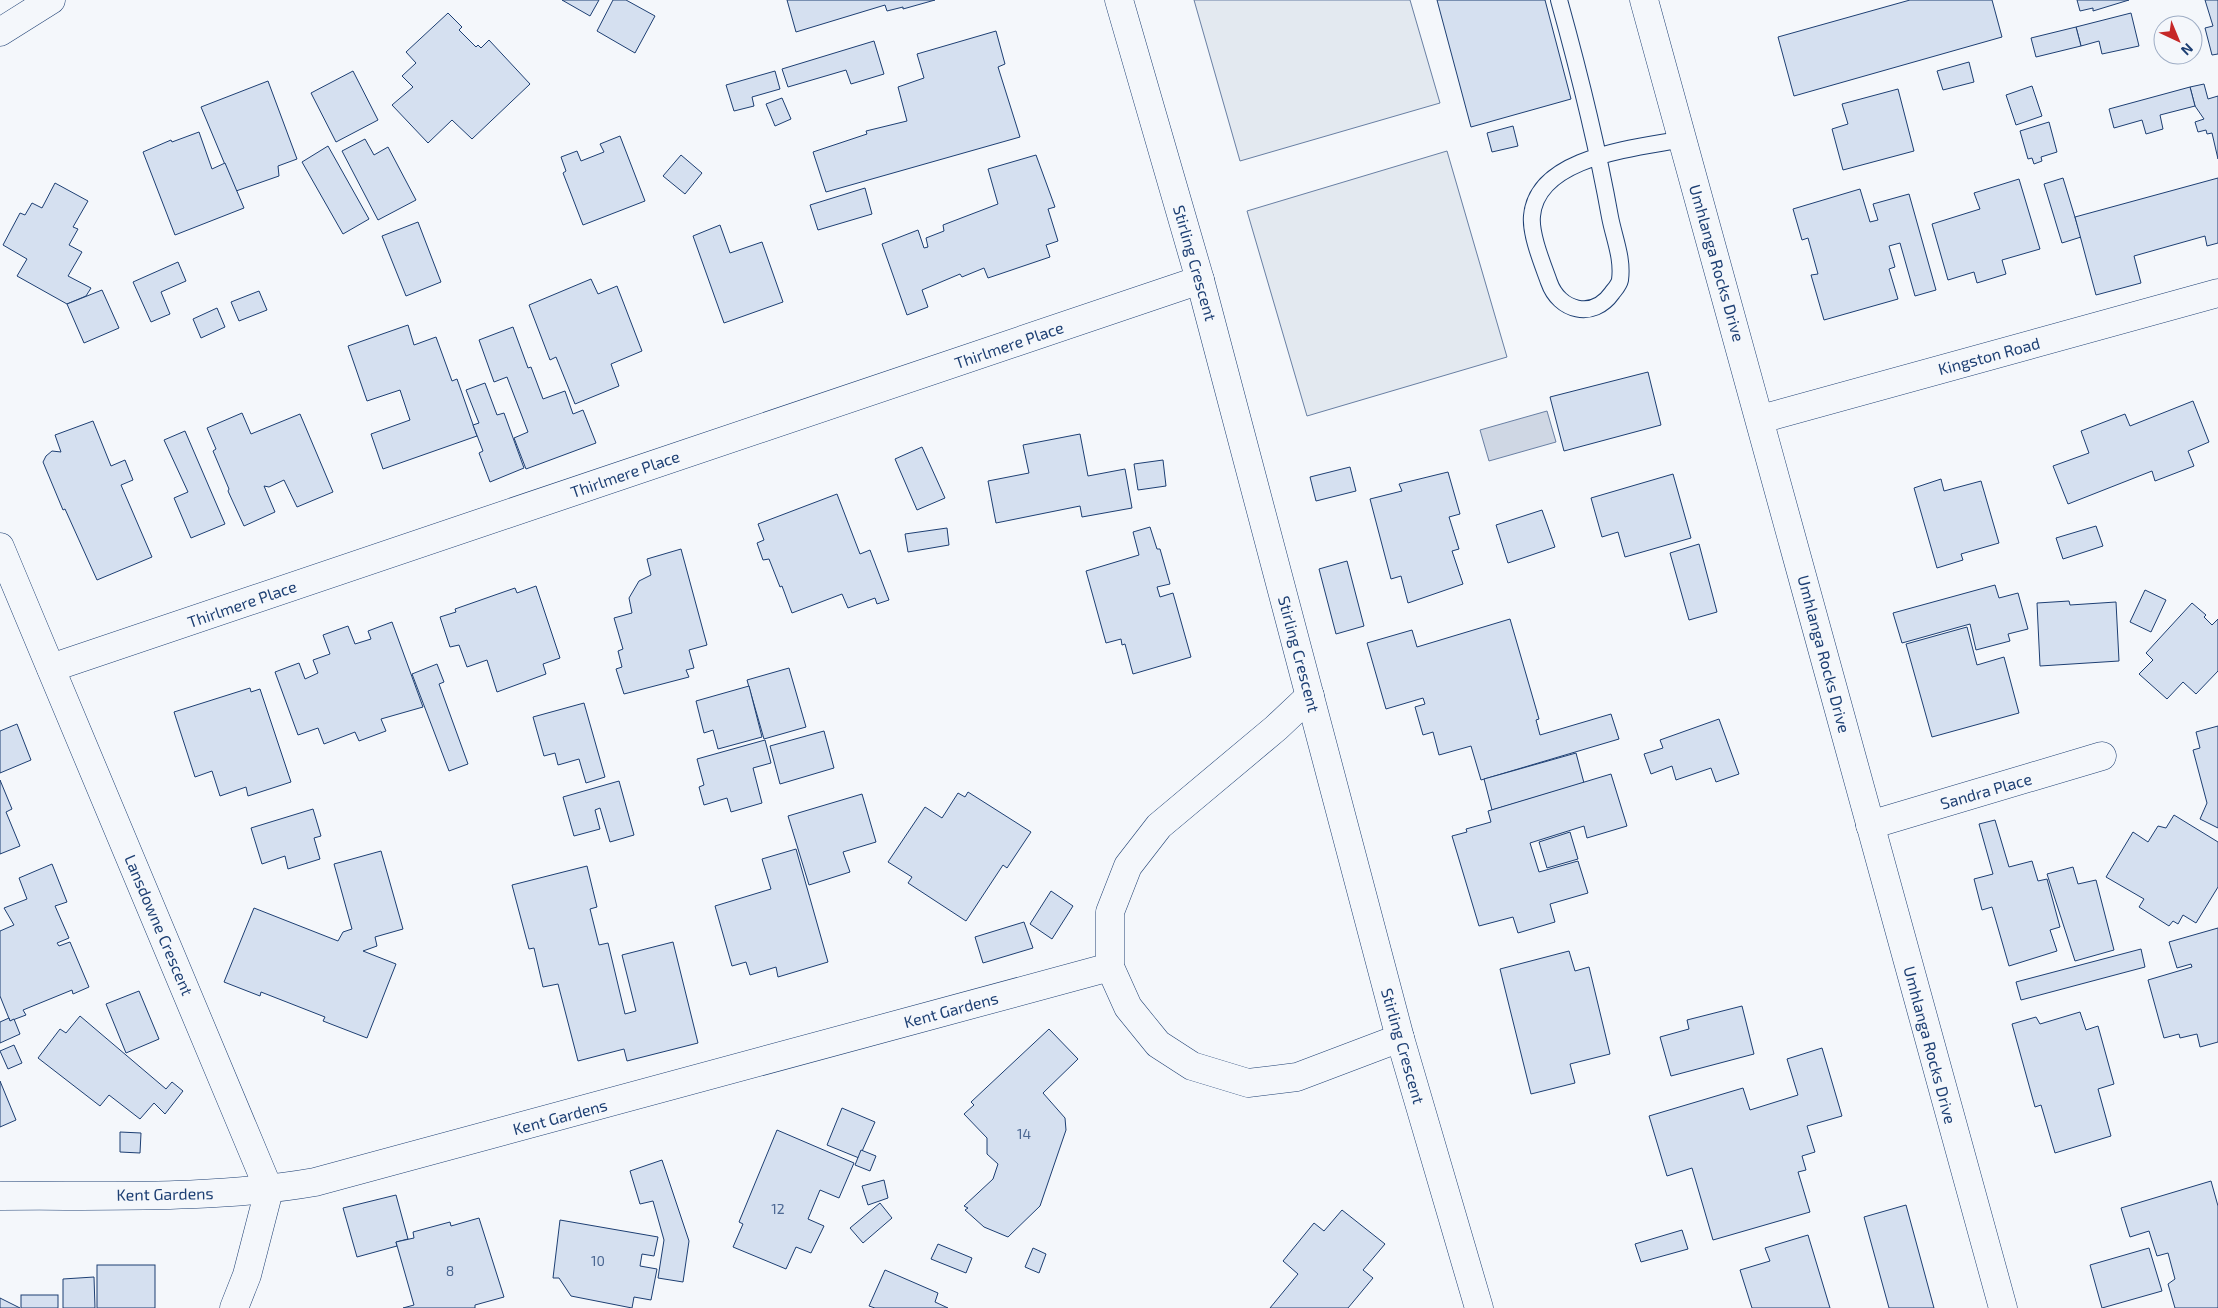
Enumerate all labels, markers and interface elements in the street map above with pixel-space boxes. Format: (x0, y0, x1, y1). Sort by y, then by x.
north arrow (2153, 15, 2203, 65)
text: N (2178, 40, 2197, 59)
street label: Umhlanga Rocks Drive (1686, 182, 1749, 344)
street label: Stirling Crescent (1170, 203, 1221, 323)
street label: Thirlmere Place (952, 317, 1066, 372)
street label: Kingston Road (1936, 333, 2042, 378)
street label: Thirlmere Place (568, 446, 682, 501)
street label: Umhlanga Rocks Drive (1794, 573, 1855, 735)
street label: Thirlmere Place (185, 576, 299, 631)
street label: Stirling Crescent (1275, 594, 1324, 714)
street label: Sandra Place (1938, 768, 2034, 813)
street label: Lansdowne Crescent (121, 852, 198, 998)
street label: Umhlanga Rocks Drive (1900, 964, 1961, 1126)
street label: Stirling Crescent (1378, 986, 1429, 1106)
street label: Kent Gardens (902, 988, 1000, 1031)
street label: Kent Gardens (511, 1095, 609, 1138)
house number: 14 (1017, 1125, 1031, 1142)
street label: Kent Gardens (116, 1183, 214, 1204)
house number: 12 (771, 1200, 785, 1217)
house number: 10 (591, 1252, 605, 1269)
house number: 8 (446, 1262, 454, 1279)

